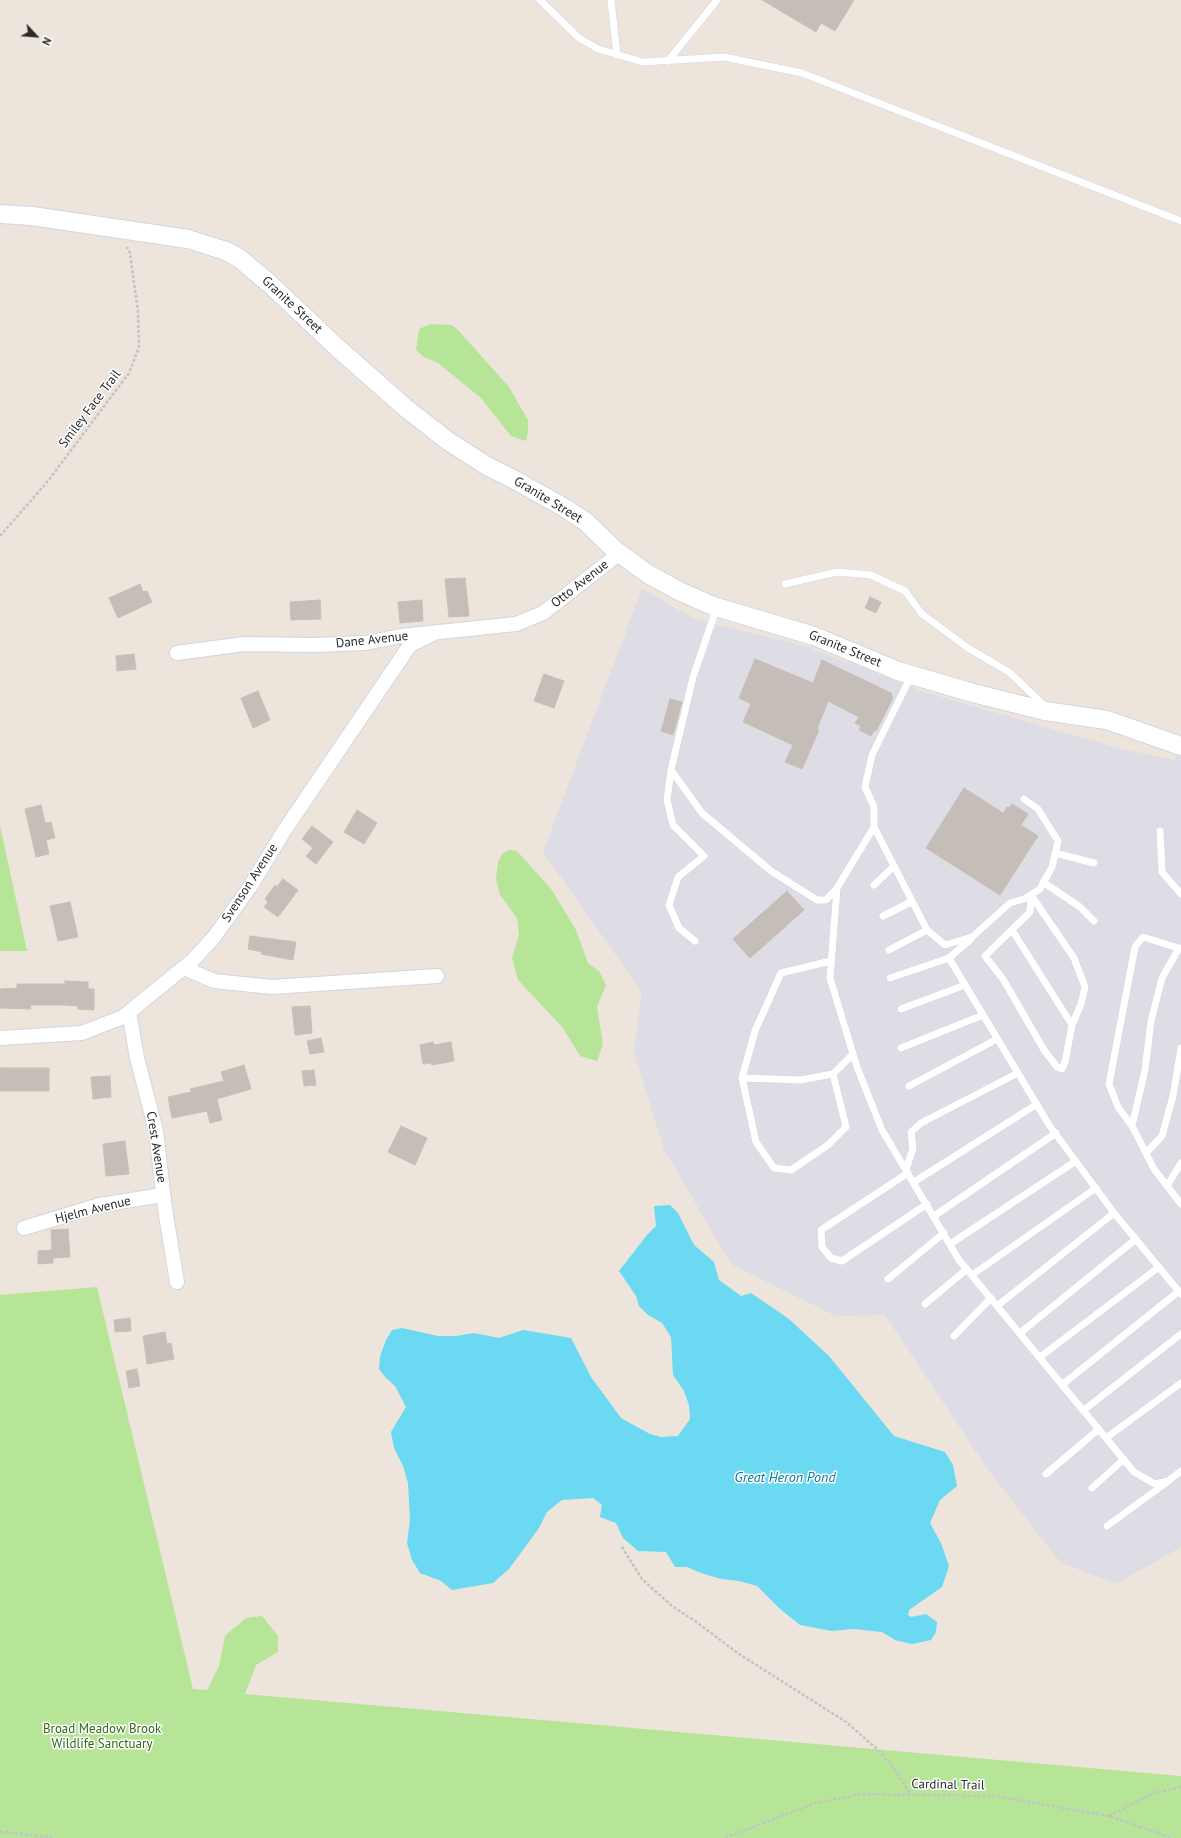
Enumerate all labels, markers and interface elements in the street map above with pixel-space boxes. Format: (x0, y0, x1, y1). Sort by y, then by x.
north arrow (16, 16, 56, 56)
text: N (39, 35, 55, 48)
street label: Granite Street (259, 273, 325, 337)
street label: Smiley Face Trail (56, 367, 124, 451)
street label: Granite Street (511, 473, 585, 527)
street label: Otto Avenue (548, 557, 612, 611)
street label: Granite Street (806, 627, 884, 671)
street label: Dane Avenue (335, 628, 409, 652)
street label: Svenson Avenue (219, 841, 281, 925)
street label: Crest Avenue (143, 1110, 169, 1184)
street label: Hjelm Avenue (54, 1193, 132, 1227)
water label: Great Heron Pond (734, 1470, 836, 1486)
park label: Broad Meadow Brook Wildlife Sanctuary (43, 1721, 161, 1752)
street label: Cardinal Trail (911, 1777, 985, 1793)

